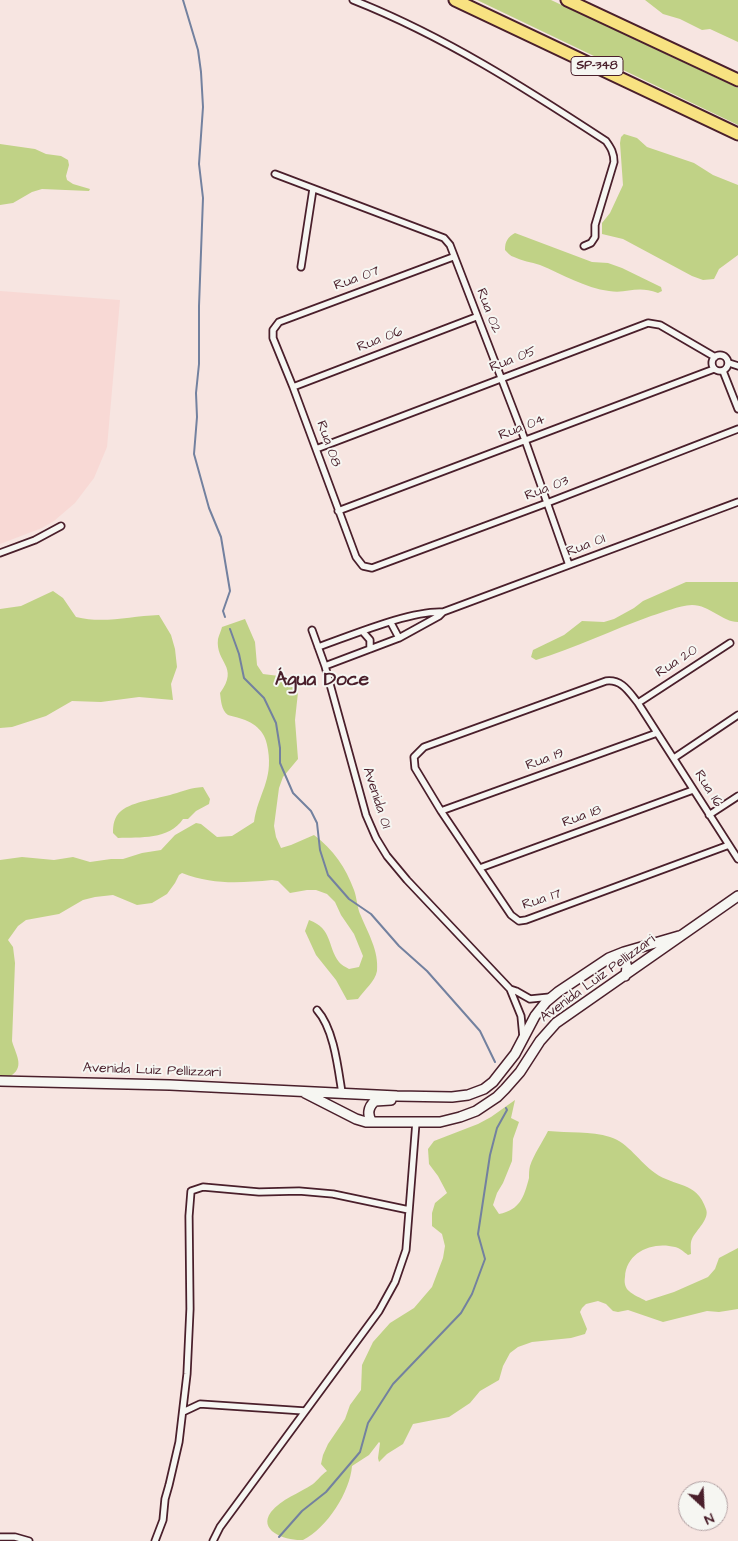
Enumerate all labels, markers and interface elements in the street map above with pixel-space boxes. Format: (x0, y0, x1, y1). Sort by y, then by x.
road number: SP-348 (571, 56, 623, 76)
street label: Rua 07 (332, 263, 382, 295)
street label: Rua 02 (472, 286, 504, 336)
street label: Rua 06 (355, 324, 405, 356)
street label: Rua 05 (487, 343, 539, 377)
street label: Rua 04 (496, 412, 548, 444)
street label: Rua 08 (312, 419, 344, 469)
street label: Rua 03 (523, 473, 571, 505)
street label: Rua 01 (564, 531, 608, 561)
street label: Rua 20 (653, 642, 701, 682)
district label: Água Doce (275, 670, 369, 692)
street label: Rua 19 (524, 745, 566, 775)
street label: Avenida 01 (358, 765, 394, 831)
street label: Rua 16 (690, 767, 726, 811)
street label: Rua 18 (560, 802, 604, 832)
street label: Rua 17 (520, 886, 564, 914)
street label: Avenida Luiz Pellizzari (537, 932, 659, 1026)
street label: Avenida Luiz Pellizzari (83, 1060, 221, 1082)
north arrow (678, 1481, 728, 1531)
text: N (701, 1508, 717, 1530)

